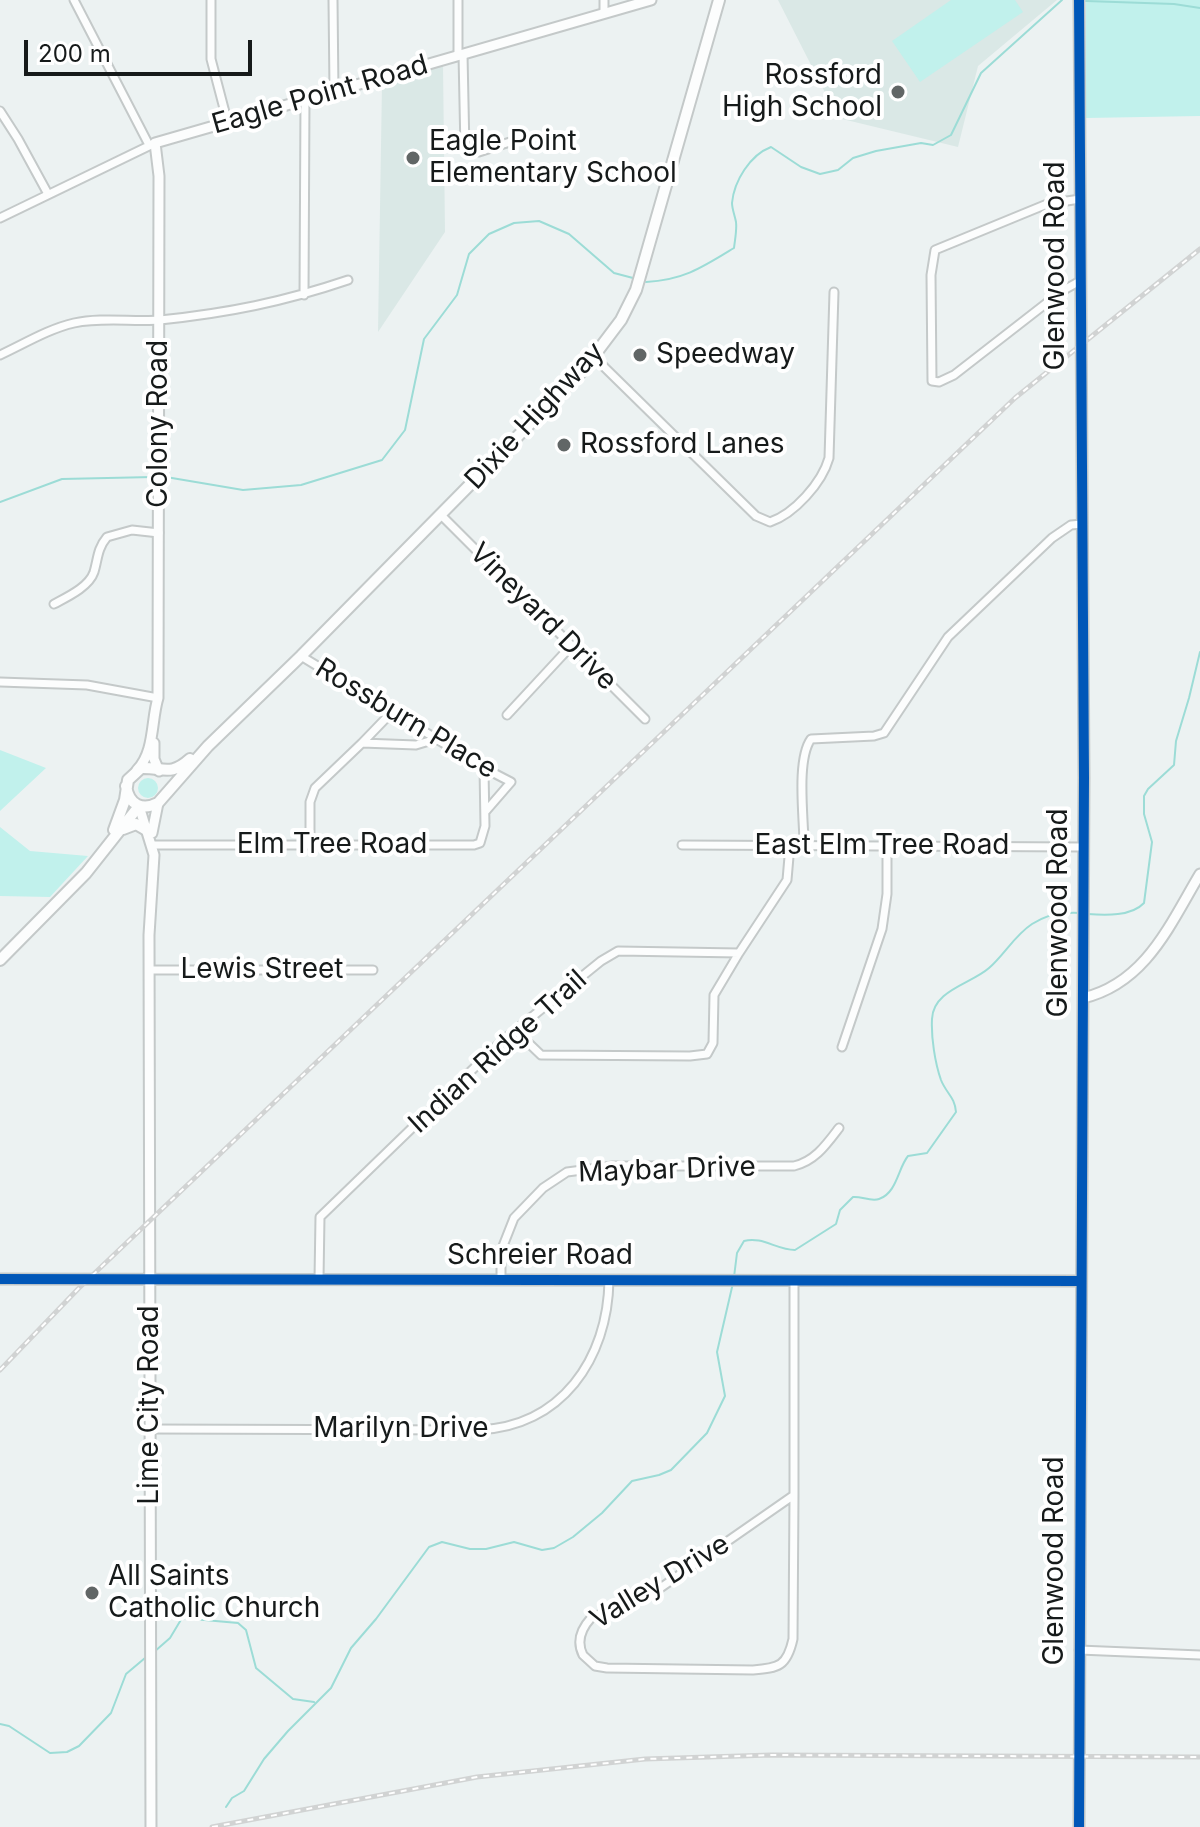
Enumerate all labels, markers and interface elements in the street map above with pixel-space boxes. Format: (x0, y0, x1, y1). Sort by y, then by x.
scale bar (28, 24, 256, 74)
text: 200 m (38, 39, 111, 68)
street label: Eagle Point Road (208, 48, 432, 142)
place label: Rossford High School (722, 59, 882, 125)
marker: Rossford High School (889, 83, 907, 101)
place label: Eagle Point Elementary School (429, 125, 677, 191)
marker: Eagle Point Elementary School (404, 149, 422, 167)
street label: Glenwood Road (1039, 161, 1073, 371)
street label: Dixie Highway (458, 336, 612, 496)
place label: Speedway (656, 338, 795, 372)
street label: Colony Road (142, 340, 176, 508)
marker: Speedway (631, 346, 649, 364)
place label: Rossford Lanes (580, 428, 785, 462)
marker: Rossford Lanes (555, 436, 573, 454)
street label: Vineyard Drive (462, 536, 624, 698)
street label: Rossburn Place (309, 652, 503, 786)
street label: Glenwood Road (1042, 808, 1076, 1018)
street label: Elm Tree Road (237, 828, 427, 862)
street label: East Elm Tree Road (754, 829, 1010, 863)
street label: Lewis Street (180, 953, 344, 987)
street label: Indian Ridge Trail (402, 963, 594, 1141)
street label: Maybar Drive (578, 1150, 756, 1190)
street label: Schreier Road (447, 1239, 633, 1273)
street label: Lime City Road (133, 1305, 167, 1505)
street label: Marilyn Drive (313, 1412, 489, 1446)
street label: Glenwood Road (1038, 1456, 1072, 1666)
street label: Valley Drive (584, 1527, 736, 1637)
place label: All Saints Catholic Church (108, 1560, 320, 1626)
marker: All Saints Catholic Church (83, 1584, 101, 1602)

